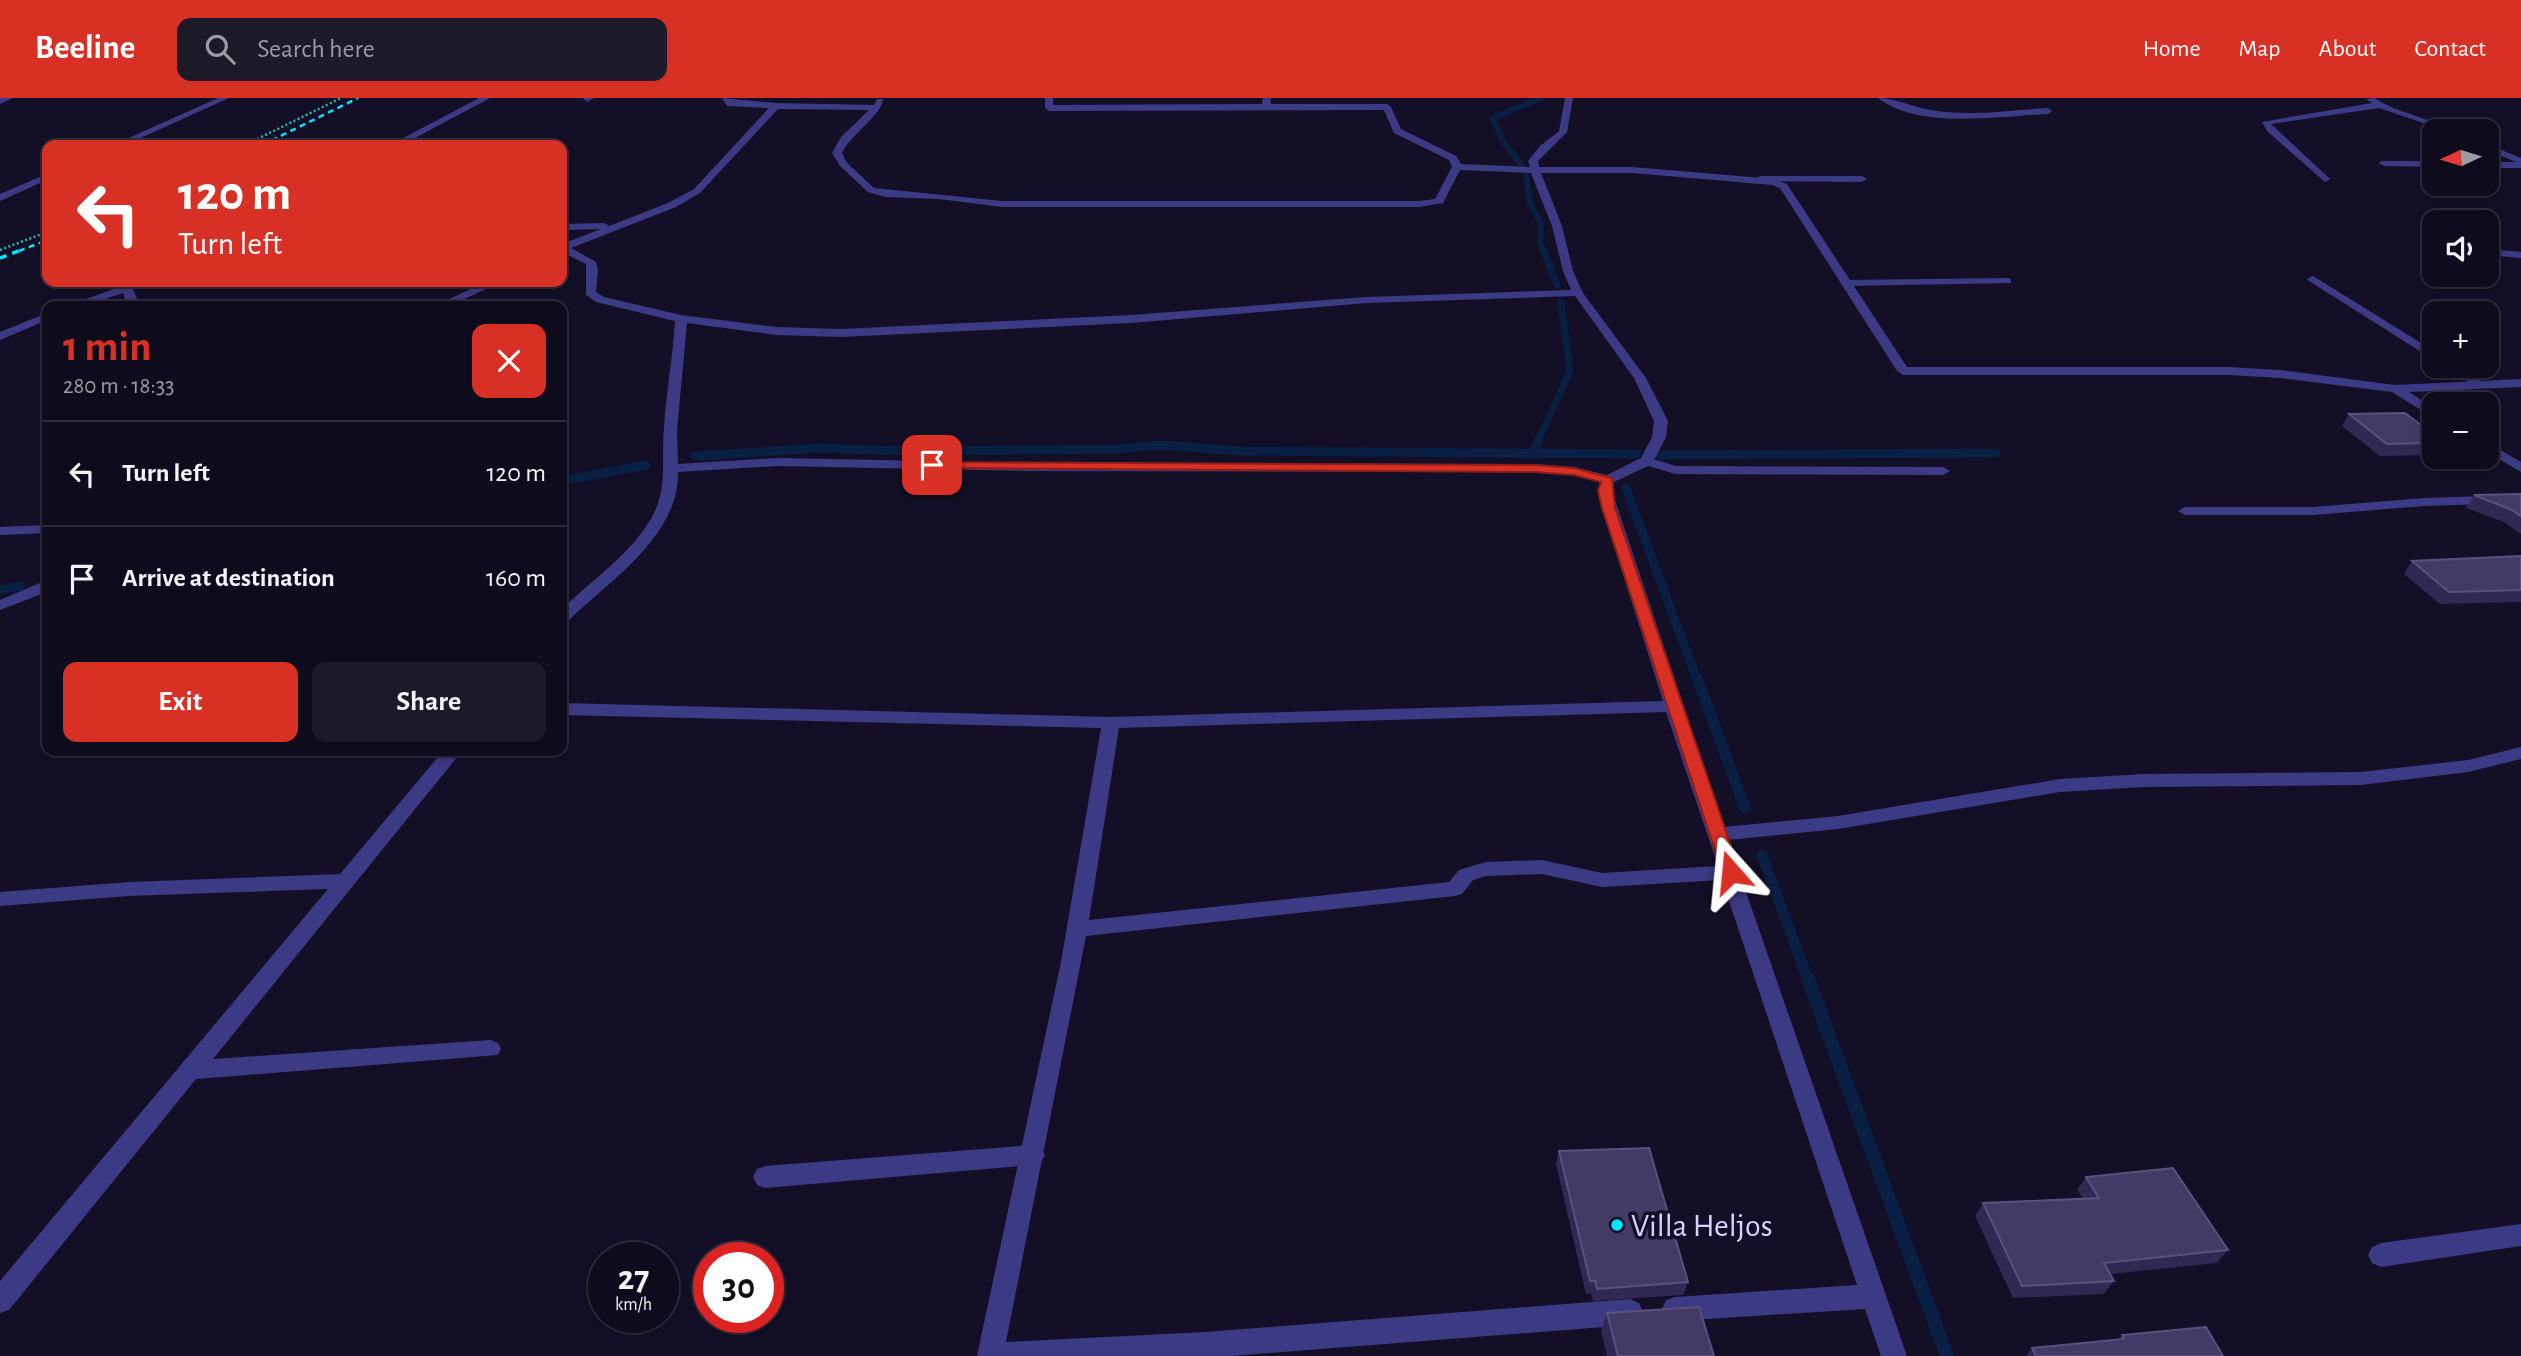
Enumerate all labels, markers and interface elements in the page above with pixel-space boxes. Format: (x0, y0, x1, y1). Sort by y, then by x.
search box (177, 18, 667, 81)
icon: search (201, 30, 239, 68)
text: Beeline (35, 32, 135, 65)
text: Search here (257, 36, 375, 62)
text: Home (2143, 37, 2201, 61)
text: Map (2239, 37, 2281, 61)
text: About (2319, 37, 2376, 61)
text: Contact (2414, 37, 2486, 61)
north arrow (2422, 119, 2499, 196)
map controls (2422, 119, 2499, 469)
icon: left (63, 168, 154, 259)
text: 120 m (178, 170, 291, 219)
button: sound (2422, 210, 2499, 287)
text: Turn left (178, 228, 282, 260)
button: + (2422, 301, 2499, 378)
button: close (472, 324, 546, 398)
text: 1 min (63, 326, 152, 368)
text: 280 m · 18:33 (63, 375, 175, 398)
button: − (2422, 392, 2499, 469)
pin (902, 435, 962, 495)
icon: arrive (913, 446, 951, 484)
icon: left (63, 455, 101, 493)
text: Turn left (122, 460, 210, 486)
text: 120 m (486, 460, 546, 486)
icon: arrive (63, 560, 101, 598)
text: Arrive at destination (122, 565, 335, 591)
text: 160 m (486, 565, 546, 591)
button: Exit (63, 662, 298, 742)
button: Share (312, 662, 546, 742)
position arrow (1694, 835, 1768, 909)
place label: Villa Heljos (1631, 1210, 1773, 1242)
marker: Villa Heljos (1609, 1217, 1625, 1233)
speed limit sign: 30 (693, 1242, 784, 1333)
text: 27 (618, 1261, 649, 1296)
text: km/h (615, 1296, 652, 1314)

